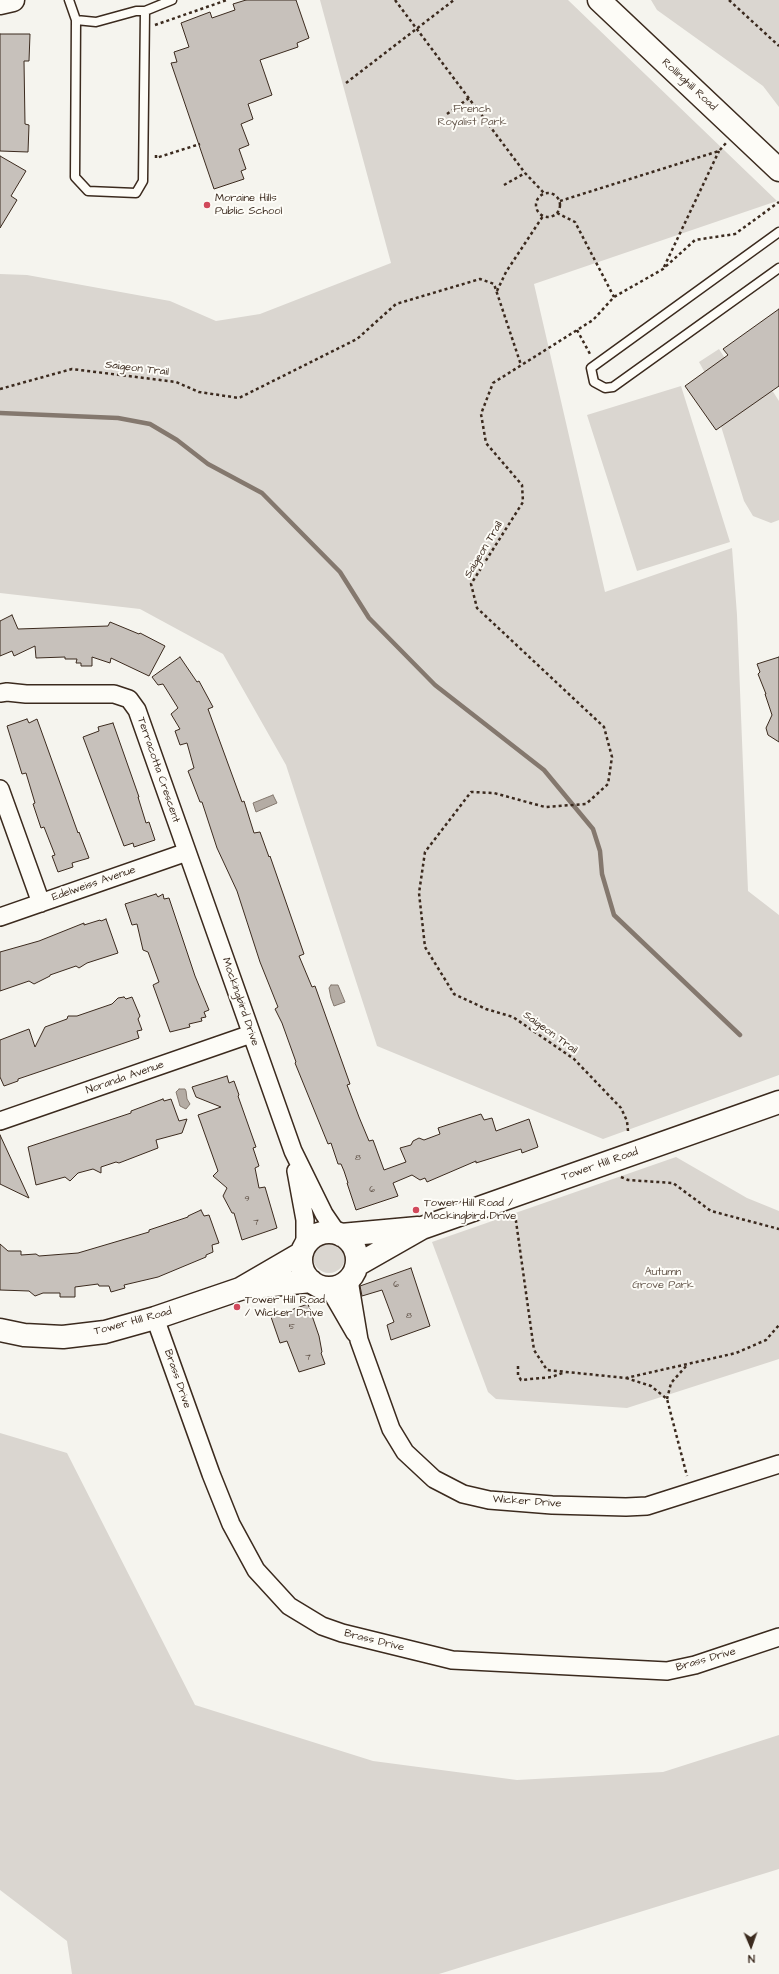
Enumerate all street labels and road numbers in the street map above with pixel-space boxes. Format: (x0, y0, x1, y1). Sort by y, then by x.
street label: Rollinghill Road (659, 56, 719, 114)
street label: Saigeon Trail (104, 359, 170, 379)
street label: Saigeon Trail (462, 519, 506, 581)
street label: Terracotta Crescent (134, 715, 182, 825)
street label: Edelweiss Avenue (50, 864, 138, 904)
street label: Mockingbird Drive (219, 956, 261, 1048)
street label: Saigeon Trail (520, 1009, 580, 1057)
street label: Noranda Avenue (84, 1058, 166, 1098)
street label: Tower Hill Road (560, 1146, 640, 1184)
street label: Tower Hill Road (93, 1305, 173, 1339)
street label: Brass Drive (161, 1348, 193, 1410)
street label: Wicker Drive (492, 1493, 562, 1511)
street label: Brass Drive (343, 1627, 405, 1655)
street label: Brass Drive (675, 1645, 737, 1675)

